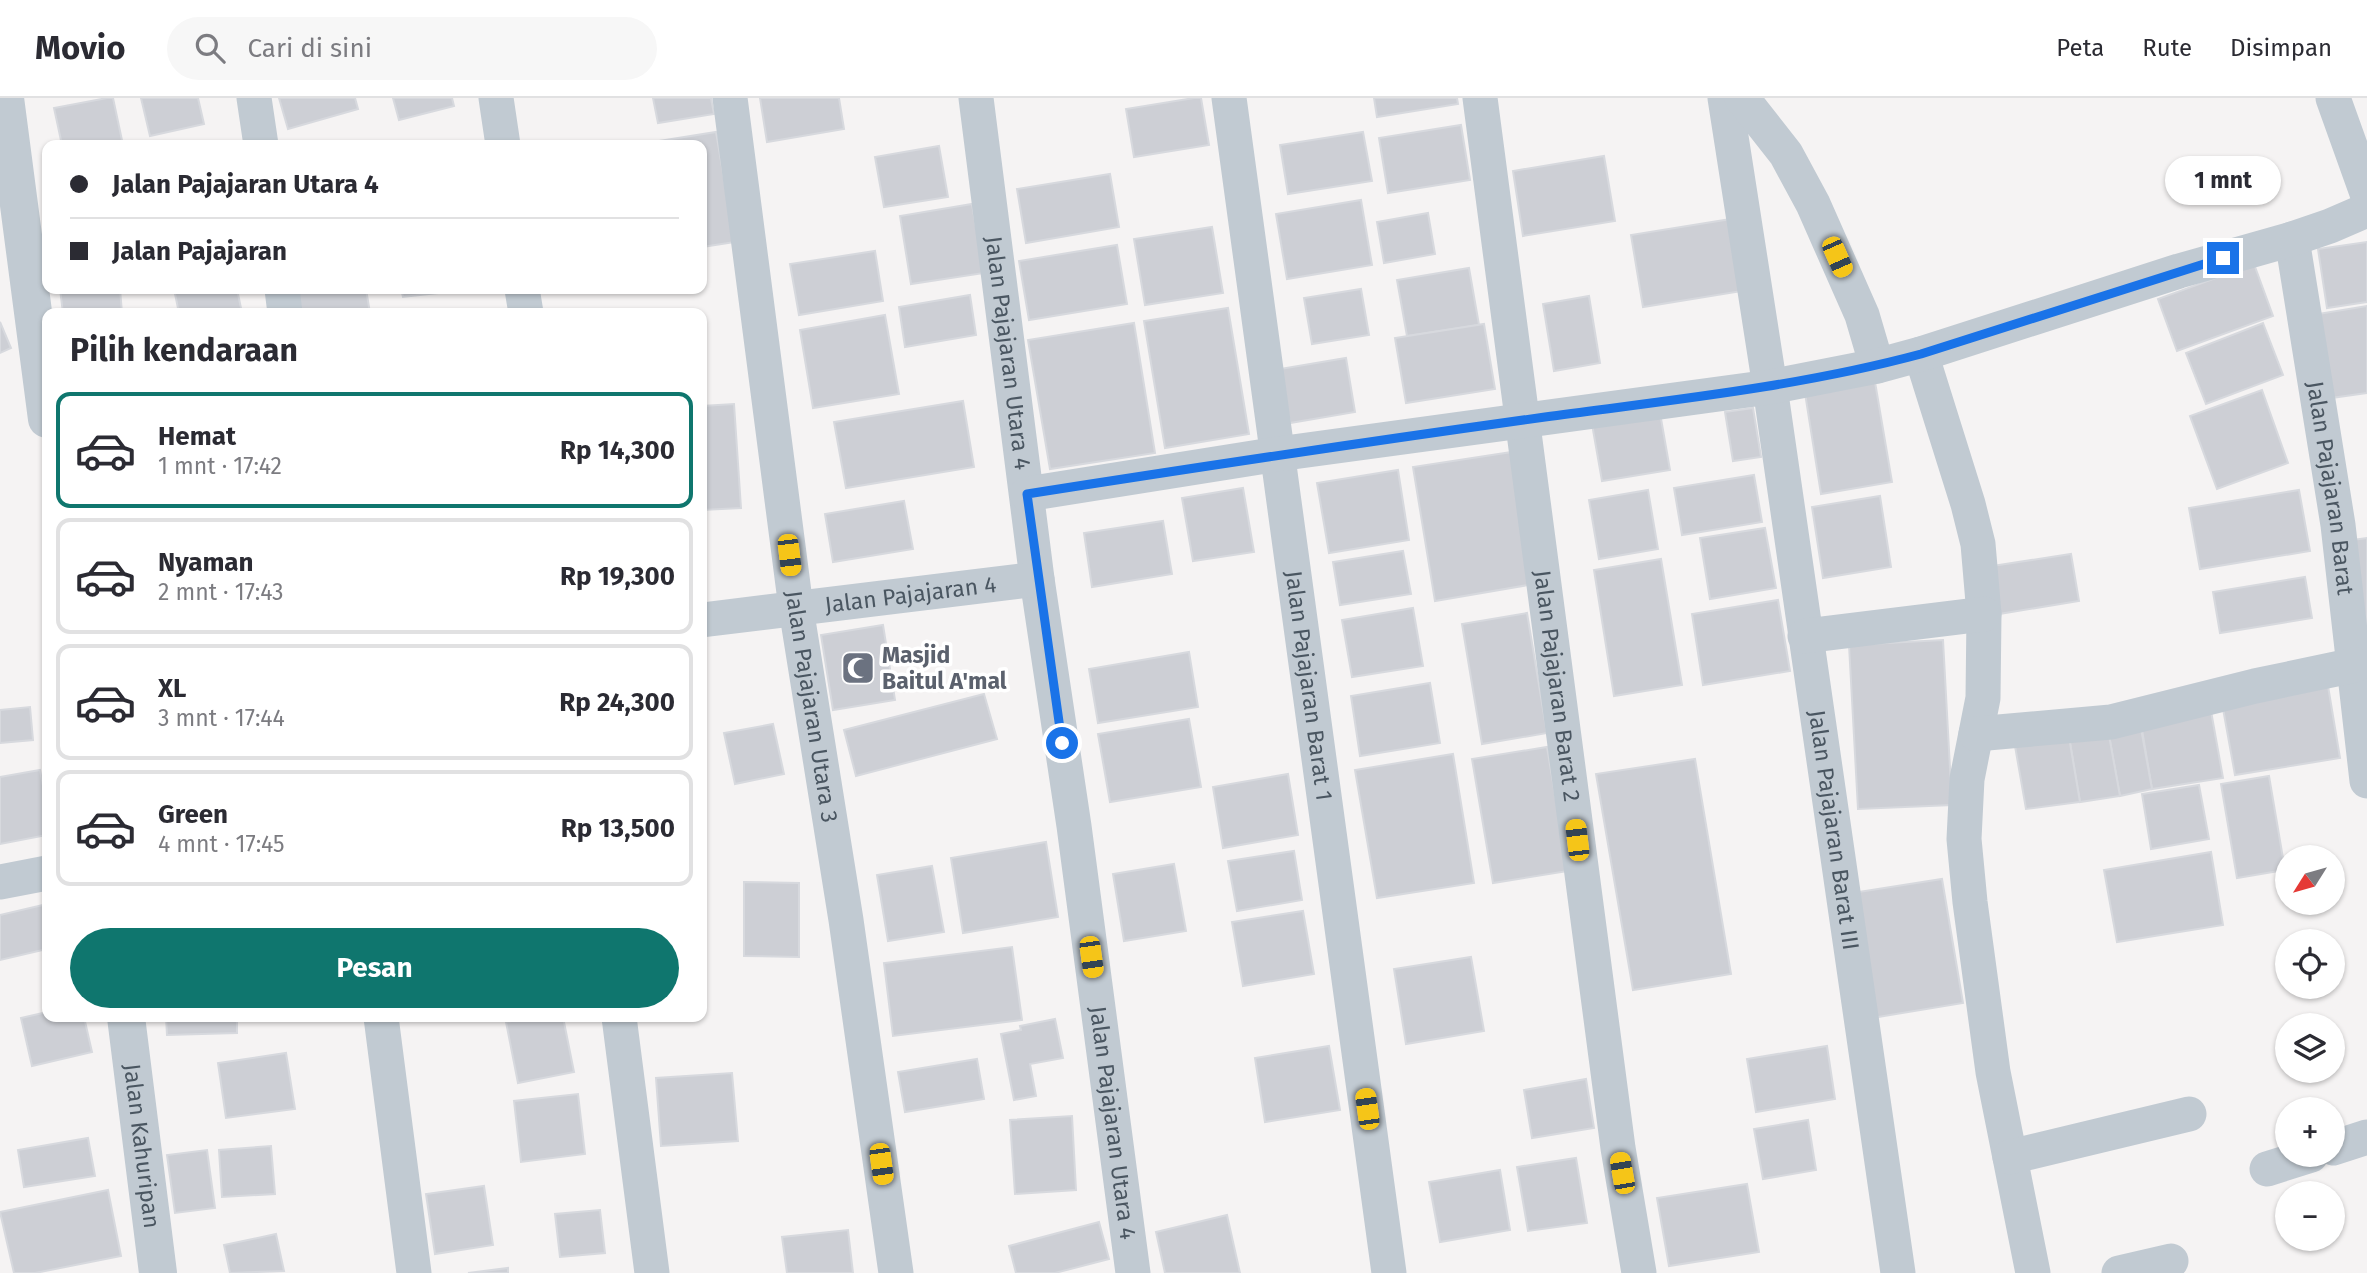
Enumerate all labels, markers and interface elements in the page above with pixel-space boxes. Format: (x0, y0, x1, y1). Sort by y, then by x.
search box (167, 17, 657, 80)
text: Movio (35, 28, 125, 68)
icon: search (191, 29, 229, 67)
text: Cari di sini (247, 33, 372, 64)
text: Peta (2056, 34, 2104, 62)
text: Rute (2142, 34, 2192, 62)
text: Disimpan (2230, 34, 2332, 62)
callout: 1 mnt (2165, 156, 2281, 206)
text: 1 mnt (2194, 166, 2252, 194)
text: Jalan Pajajaran Utara 4 (112, 169, 379, 200)
car (1819, 234, 1856, 280)
street label: Jalan Pajajaran Utara 4 (980, 235, 1037, 471)
text: Jalan Pajajaran (112, 236, 287, 267)
route end (2207, 242, 2239, 274)
text: Pilih kendaraan (70, 331, 298, 369)
street label: Jalan Pajajaran Barat (2301, 379, 2360, 597)
icon: car (74, 419, 137, 482)
text: Hemat (158, 421, 236, 452)
text: Rp 14,300 (560, 435, 675, 466)
text: 1 mnt · 17:42 (158, 452, 282, 480)
car (777, 533, 802, 577)
icon: car (74, 545, 137, 608)
text: Nyaman (158, 547, 254, 578)
text: Rp 19,300 (560, 561, 675, 592)
street label: Jalan Pajajaran Barat 2 (1528, 568, 1586, 803)
street label: Jalan Pajajaran Barat 1 (1279, 569, 1339, 802)
street label: Jalan Pajajaran 4 (823, 570, 998, 619)
text: 2 mnt · 17:43 (158, 578, 284, 606)
street label: Jalan Pajajaran Utara 3 (780, 589, 844, 824)
place label: Masjid Baitul A'mal (882, 641, 1007, 695)
mosque icon: Masjid Baitul A'mal (839, 649, 877, 687)
icon: car (74, 671, 137, 734)
text: XL (158, 673, 186, 704)
text: Rp 24,300 (559, 687, 675, 718)
text: 3 mnt · 17:44 (158, 704, 285, 732)
street label: Jalan Pajajaran Barat III (1803, 708, 1865, 952)
route start (1046, 727, 1078, 759)
icon: car (74, 797, 137, 860)
text: Green (158, 799, 228, 830)
text: Rp 13,500 (561, 813, 675, 844)
car (1565, 818, 1590, 862)
text: 4 mnt · 17:45 (158, 830, 285, 858)
north arrow (2275, 845, 2345, 915)
map controls (2275, 845, 2345, 1251)
button: Pesan (70, 928, 679, 1008)
button: locate (2275, 929, 2345, 999)
car (1078, 935, 1105, 979)
street label: Jalan Pajajaran Utara 4 (1084, 1004, 1142, 1241)
button: layers (2275, 1013, 2345, 1083)
street label: Jalan Kahuripan (118, 1062, 166, 1230)
car (1354, 1087, 1381, 1131)
button: + (2275, 1097, 2345, 1167)
car (868, 1142, 895, 1186)
car (1609, 1150, 1636, 1196)
button: − (2275, 1181, 2345, 1251)

